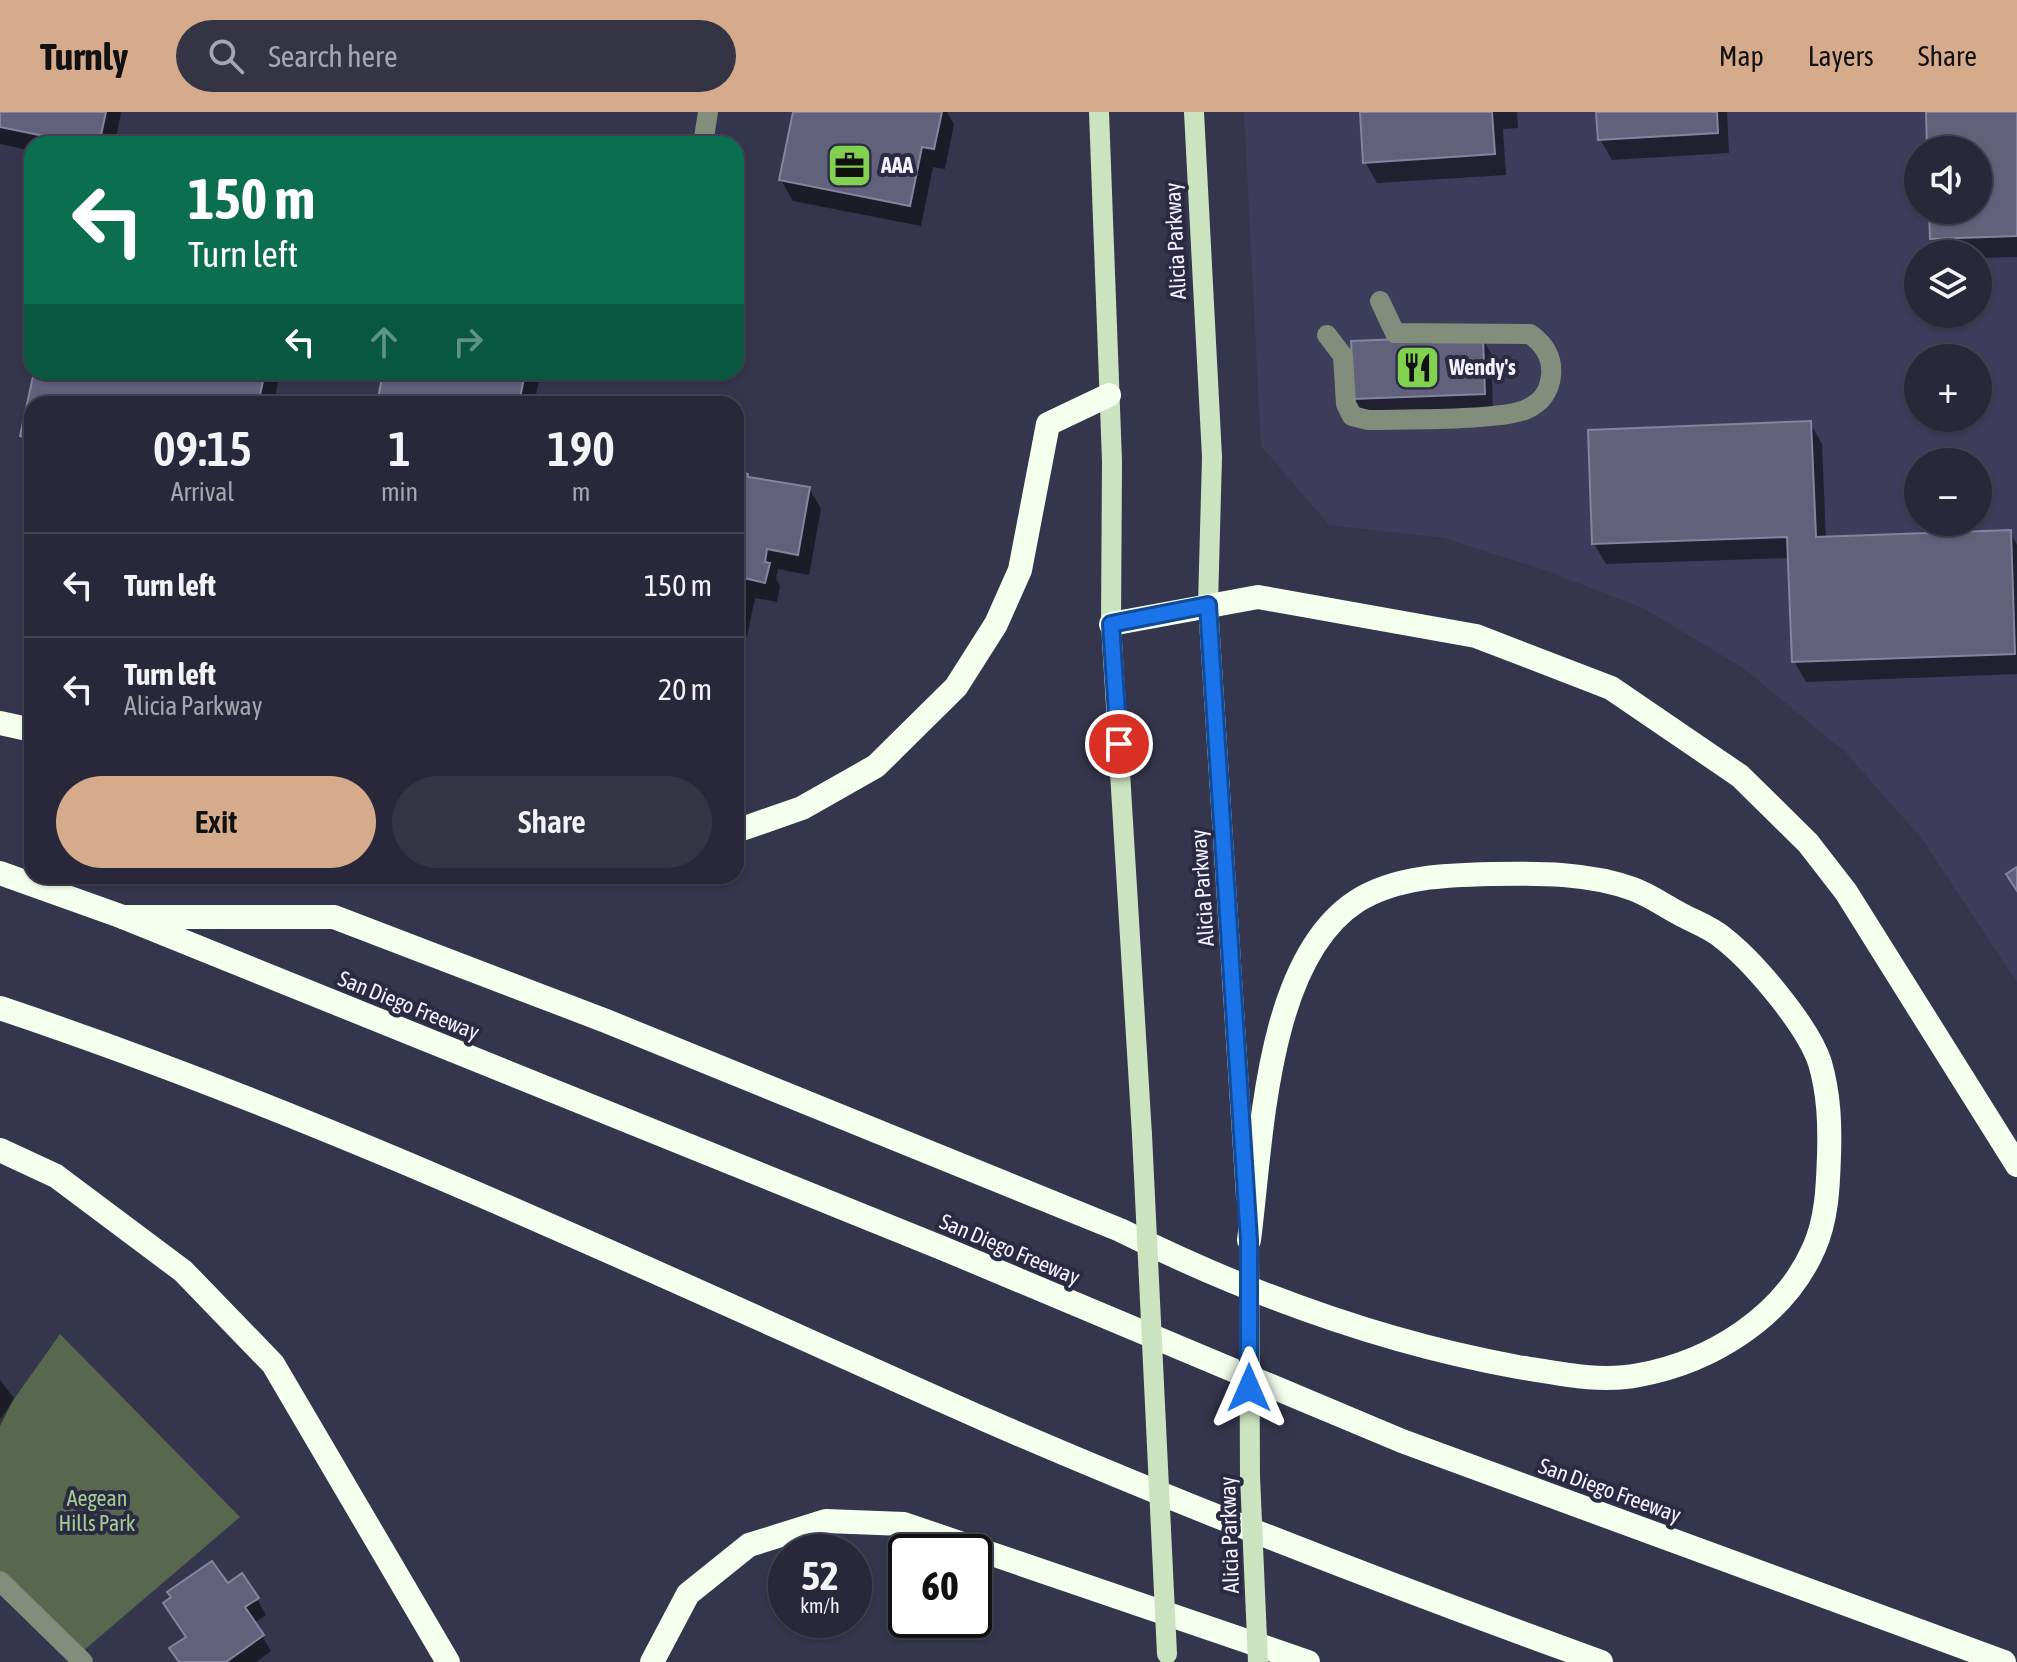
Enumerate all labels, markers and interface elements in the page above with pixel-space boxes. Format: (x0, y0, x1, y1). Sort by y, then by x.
search box (176, 20, 736, 92)
icon: search (204, 34, 248, 78)
text: Turnly (40, 35, 128, 78)
text: Search here (268, 39, 398, 73)
text: Map (1719, 40, 1764, 72)
text: Layers (1808, 40, 1874, 72)
text: Share (1918, 40, 1977, 72)
map controls (1904, 136, 1992, 536)
button: sound (1904, 136, 1992, 224)
office icon: AAA (826, 141, 874, 189)
place label: AAA (880, 152, 914, 178)
text: 150 m (188, 167, 315, 231)
icon: left (56, 168, 160, 272)
street label: Alicia Parkway (1159, 182, 1191, 300)
text: Turn left (188, 233, 298, 275)
button: layers (1904, 240, 1992, 328)
icon: left (278, 320, 322, 364)
icon: ahead (362, 320, 406, 364)
icon: right (446, 320, 490, 364)
restaurant icon: Wendy's (1394, 343, 1442, 391)
button: + (1904, 344, 1992, 432)
place label: Wendy's (1448, 354, 1516, 380)
text: 09:15 (153, 421, 252, 476)
text: 1 (388, 421, 411, 476)
text: 190 (547, 421, 615, 476)
button: − (1904, 448, 1992, 536)
text: Arrival (171, 477, 234, 507)
text: min (381, 477, 418, 507)
text: m (572, 477, 590, 507)
icon: left (56, 563, 100, 607)
text: Turn left (124, 568, 216, 602)
text: 150 m (644, 568, 712, 602)
text: Turn left (124, 657, 216, 691)
icon: left (56, 667, 100, 711)
text: 20 m (658, 672, 712, 706)
text: Alicia Parkway (124, 691, 262, 721)
pin (1085, 710, 1153, 778)
icon: arrive (1097, 722, 1141, 766)
button: Exit (56, 776, 376, 868)
button: Share (392, 776, 712, 868)
street label: Alicia Parkway (1185, 829, 1219, 947)
street label: San Diego Freeway (335, 965, 483, 1045)
street label: San Diego Freeway (936, 1208, 1084, 1290)
position arrow (1207, 1346, 1291, 1430)
street label: San Diego Freeway (1535, 1452, 1685, 1528)
street label: Alicia Parkway (1214, 1476, 1244, 1594)
park label: Aegean Hills Park (58, 1485, 136, 1536)
speed limit sign: 60 (888, 1534, 992, 1638)
text: 52 (801, 1553, 839, 1598)
text: km/h (800, 1594, 840, 1617)

